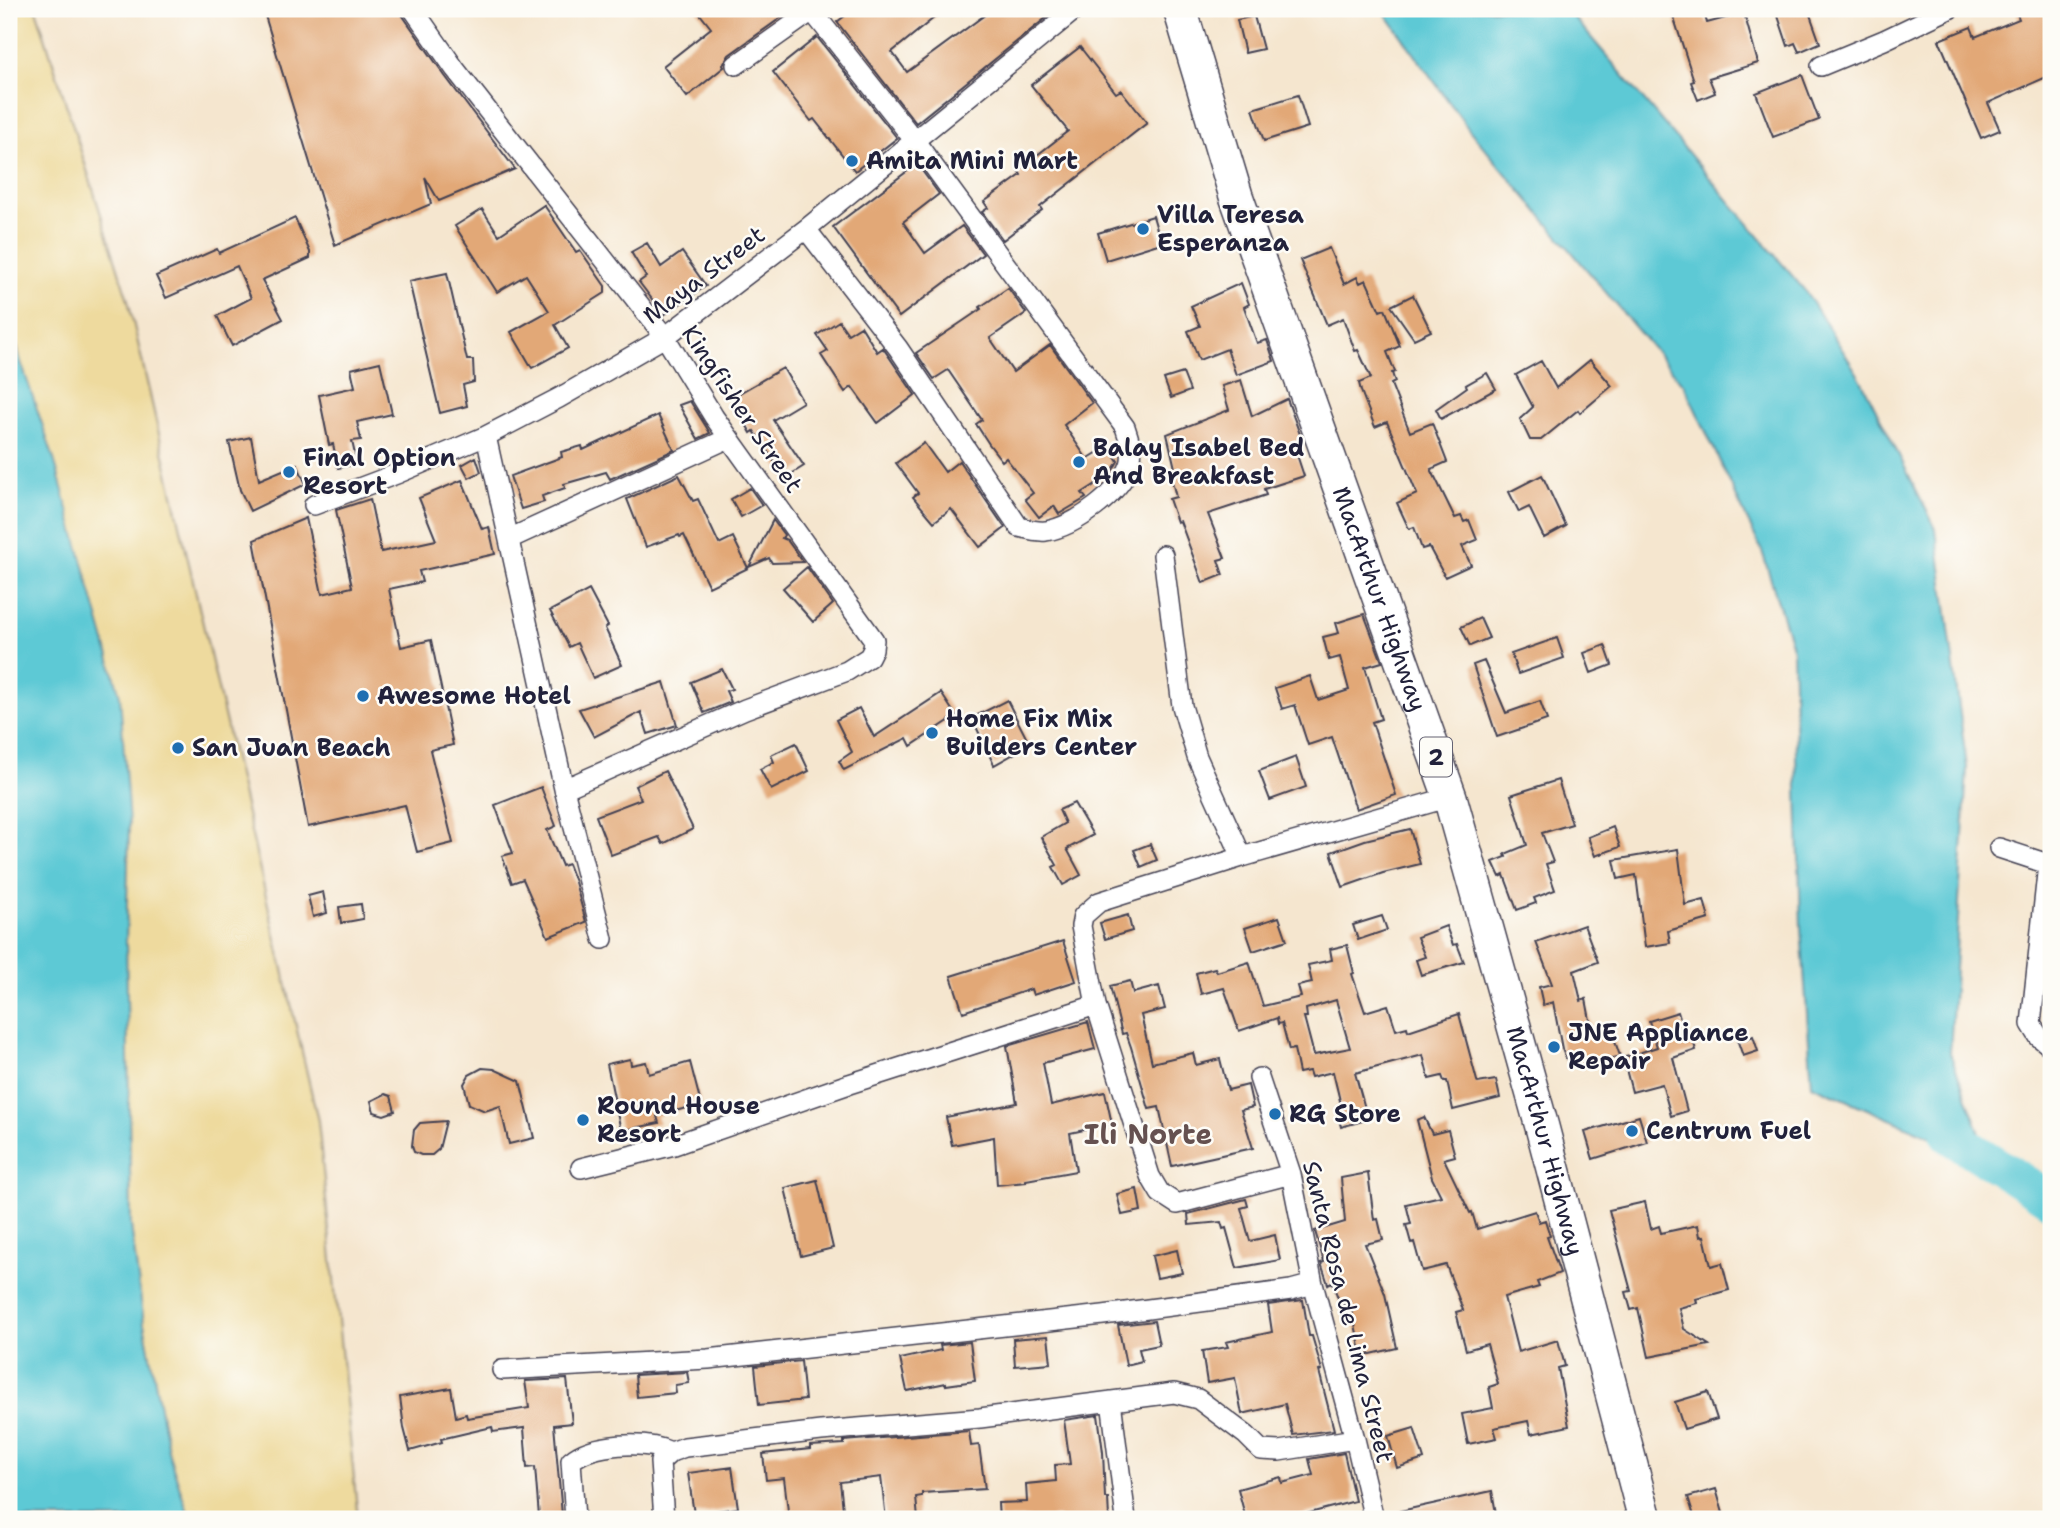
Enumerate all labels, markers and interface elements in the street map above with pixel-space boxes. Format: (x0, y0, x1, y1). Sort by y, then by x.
place label: Amita Mini Mart (866, 145, 1078, 177)
marker: Amita Mini Mart (844, 153, 860, 169)
place label: Villa Teresa Esperanza (1157, 199, 1305, 259)
street label: Maya Street (637, 219, 771, 331)
marker: Villa Teresa Esperanza (1135, 221, 1151, 237)
street label: Kingfisher Street (674, 319, 810, 499)
place label: Balay Isabel Bed And Breakfast (1093, 432, 1305, 492)
place label: Final Option Resort (303, 442, 456, 502)
marker: Balay Isabel Bed And Breakfast (1071, 454, 1087, 470)
marker: Final Option Resort (281, 464, 297, 480)
street label: MacArthur Highway (1325, 482, 1434, 716)
place label: Awesome Hotel (377, 680, 571, 712)
marker: Awesome Hotel (355, 688, 371, 704)
place label: Home Fix Mix Builders Center (946, 703, 1137, 763)
marker: Home Fix Mix Builders Center (924, 725, 940, 741)
place label: San Juan Beach (192, 732, 391, 764)
road number: 2 (1420, 737, 1452, 776)
marker: San Juan Beach (170, 740, 186, 756)
place label: JNE Appliance Repair (1568, 1017, 1749, 1077)
street label: MacArthur Highway (1499, 1022, 1591, 1259)
marker: JNE Appliance Repair (1546, 1039, 1562, 1055)
place label: Round House Resort (597, 1090, 760, 1150)
place label: RG Store (1289, 1098, 1401, 1130)
marker: RG Store (1267, 1106, 1283, 1122)
marker: Round House Resort (575, 1112, 591, 1128)
district label: Ili Norte (1084, 1115, 1212, 1153)
place label: Centrum Fuel (1646, 1115, 1811, 1147)
marker: Centrum Fuel (1624, 1123, 1640, 1139)
street label: Santa Rosa de Lima Street (1295, 1158, 1401, 1466)

